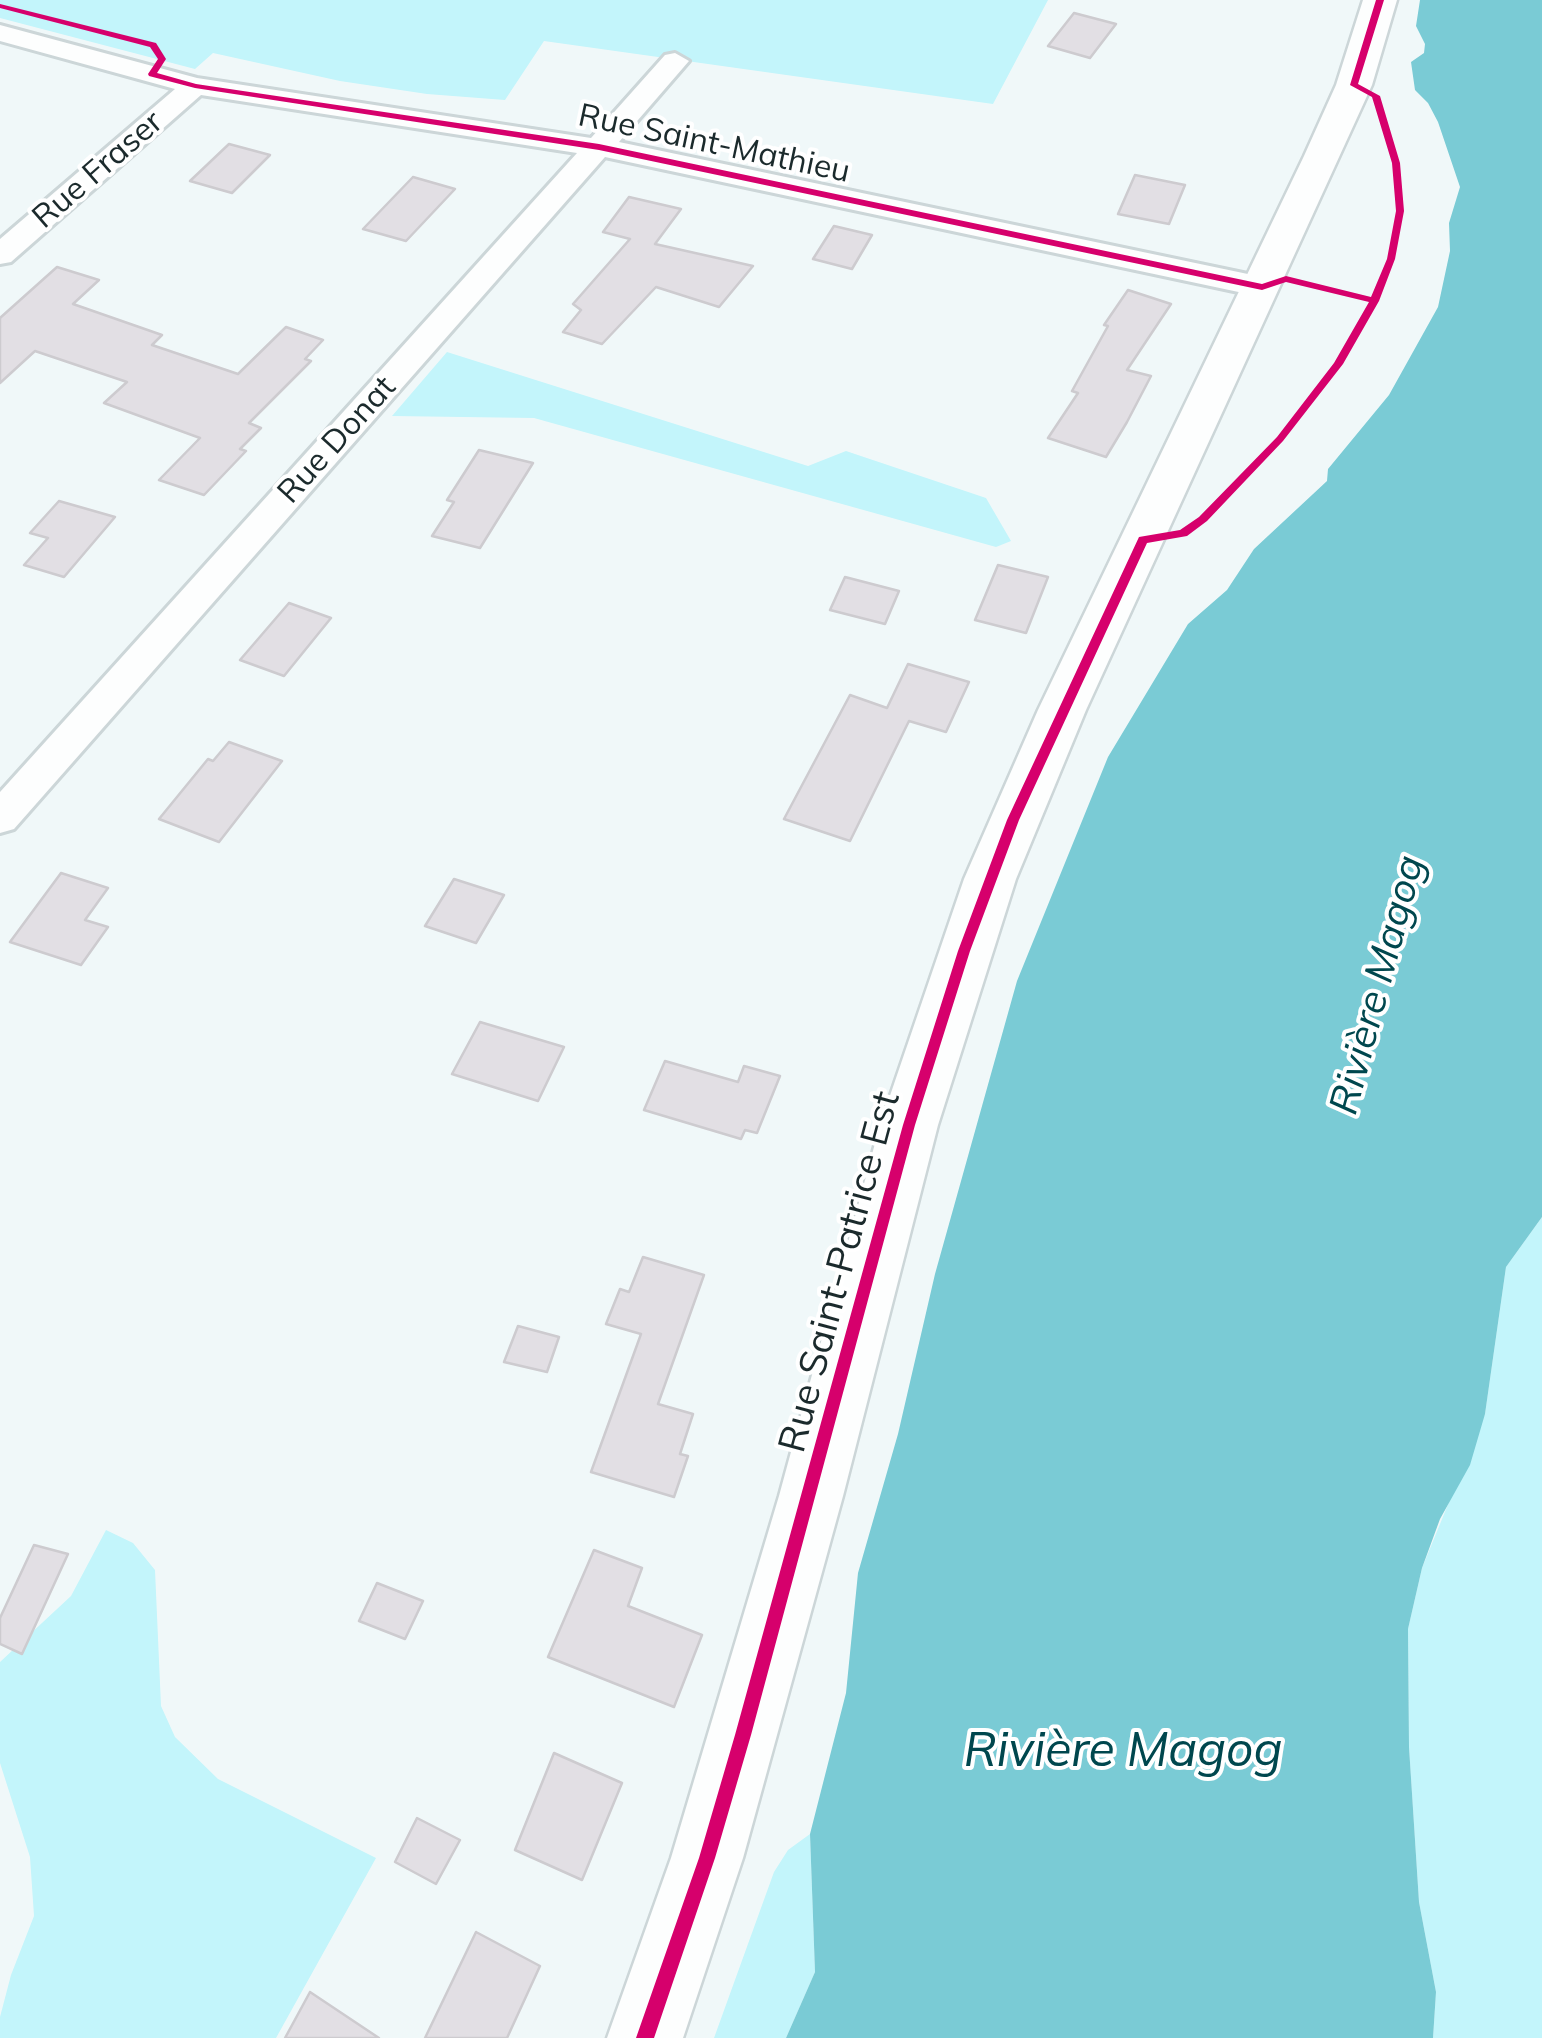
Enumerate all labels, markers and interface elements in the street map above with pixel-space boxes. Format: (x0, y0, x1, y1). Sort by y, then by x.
street label: Rue Saint-Mathieu (575, 96, 853, 192)
street label: Rue Fraser (25, 103, 171, 237)
street label: Rue Donat (270, 369, 404, 511)
water label: Rivière Magog (1320, 851, 1436, 1119)
street label: Rue Saint-Patrice Est (770, 1087, 910, 1457)
water label: Rivière Magog (964, 1723, 1282, 1781)

